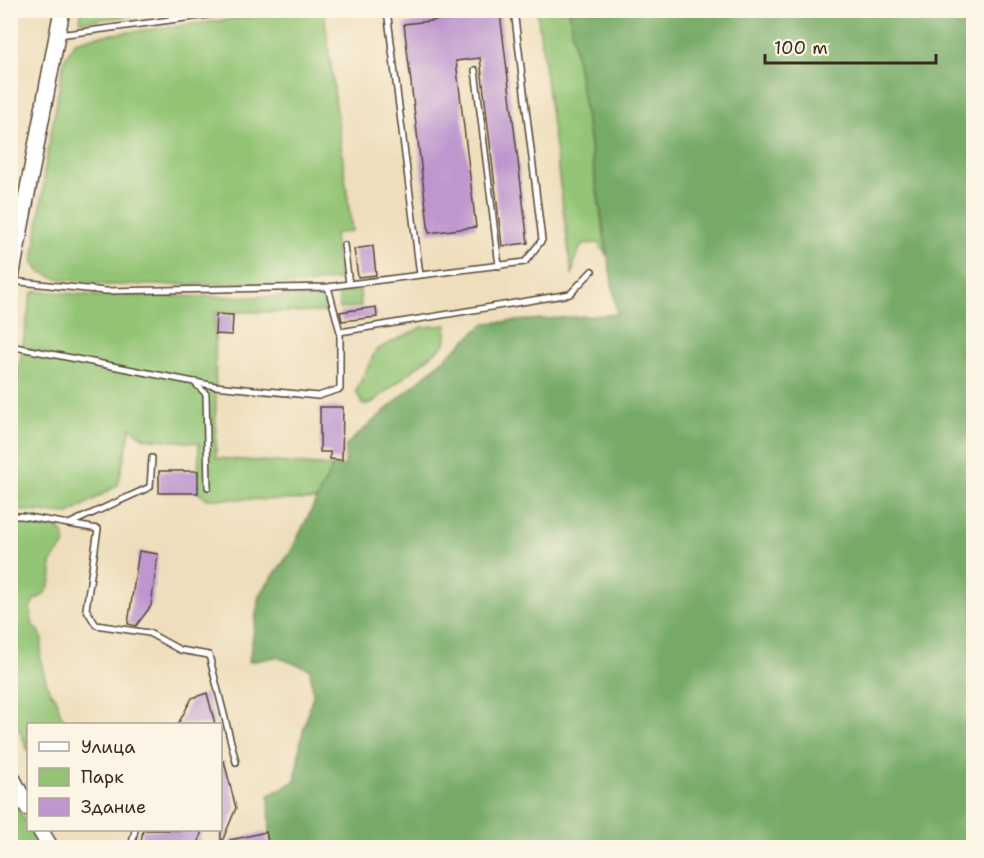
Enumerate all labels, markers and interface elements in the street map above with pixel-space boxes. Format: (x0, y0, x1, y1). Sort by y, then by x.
scale bar (765, 27, 936, 65)
text: 100 m (774, 36, 828, 60)
legend (27, 723, 222, 831)
text: Улица (81, 735, 135, 759)
text: Парк (81, 765, 124, 789)
text: Здание (81, 795, 146, 819)

